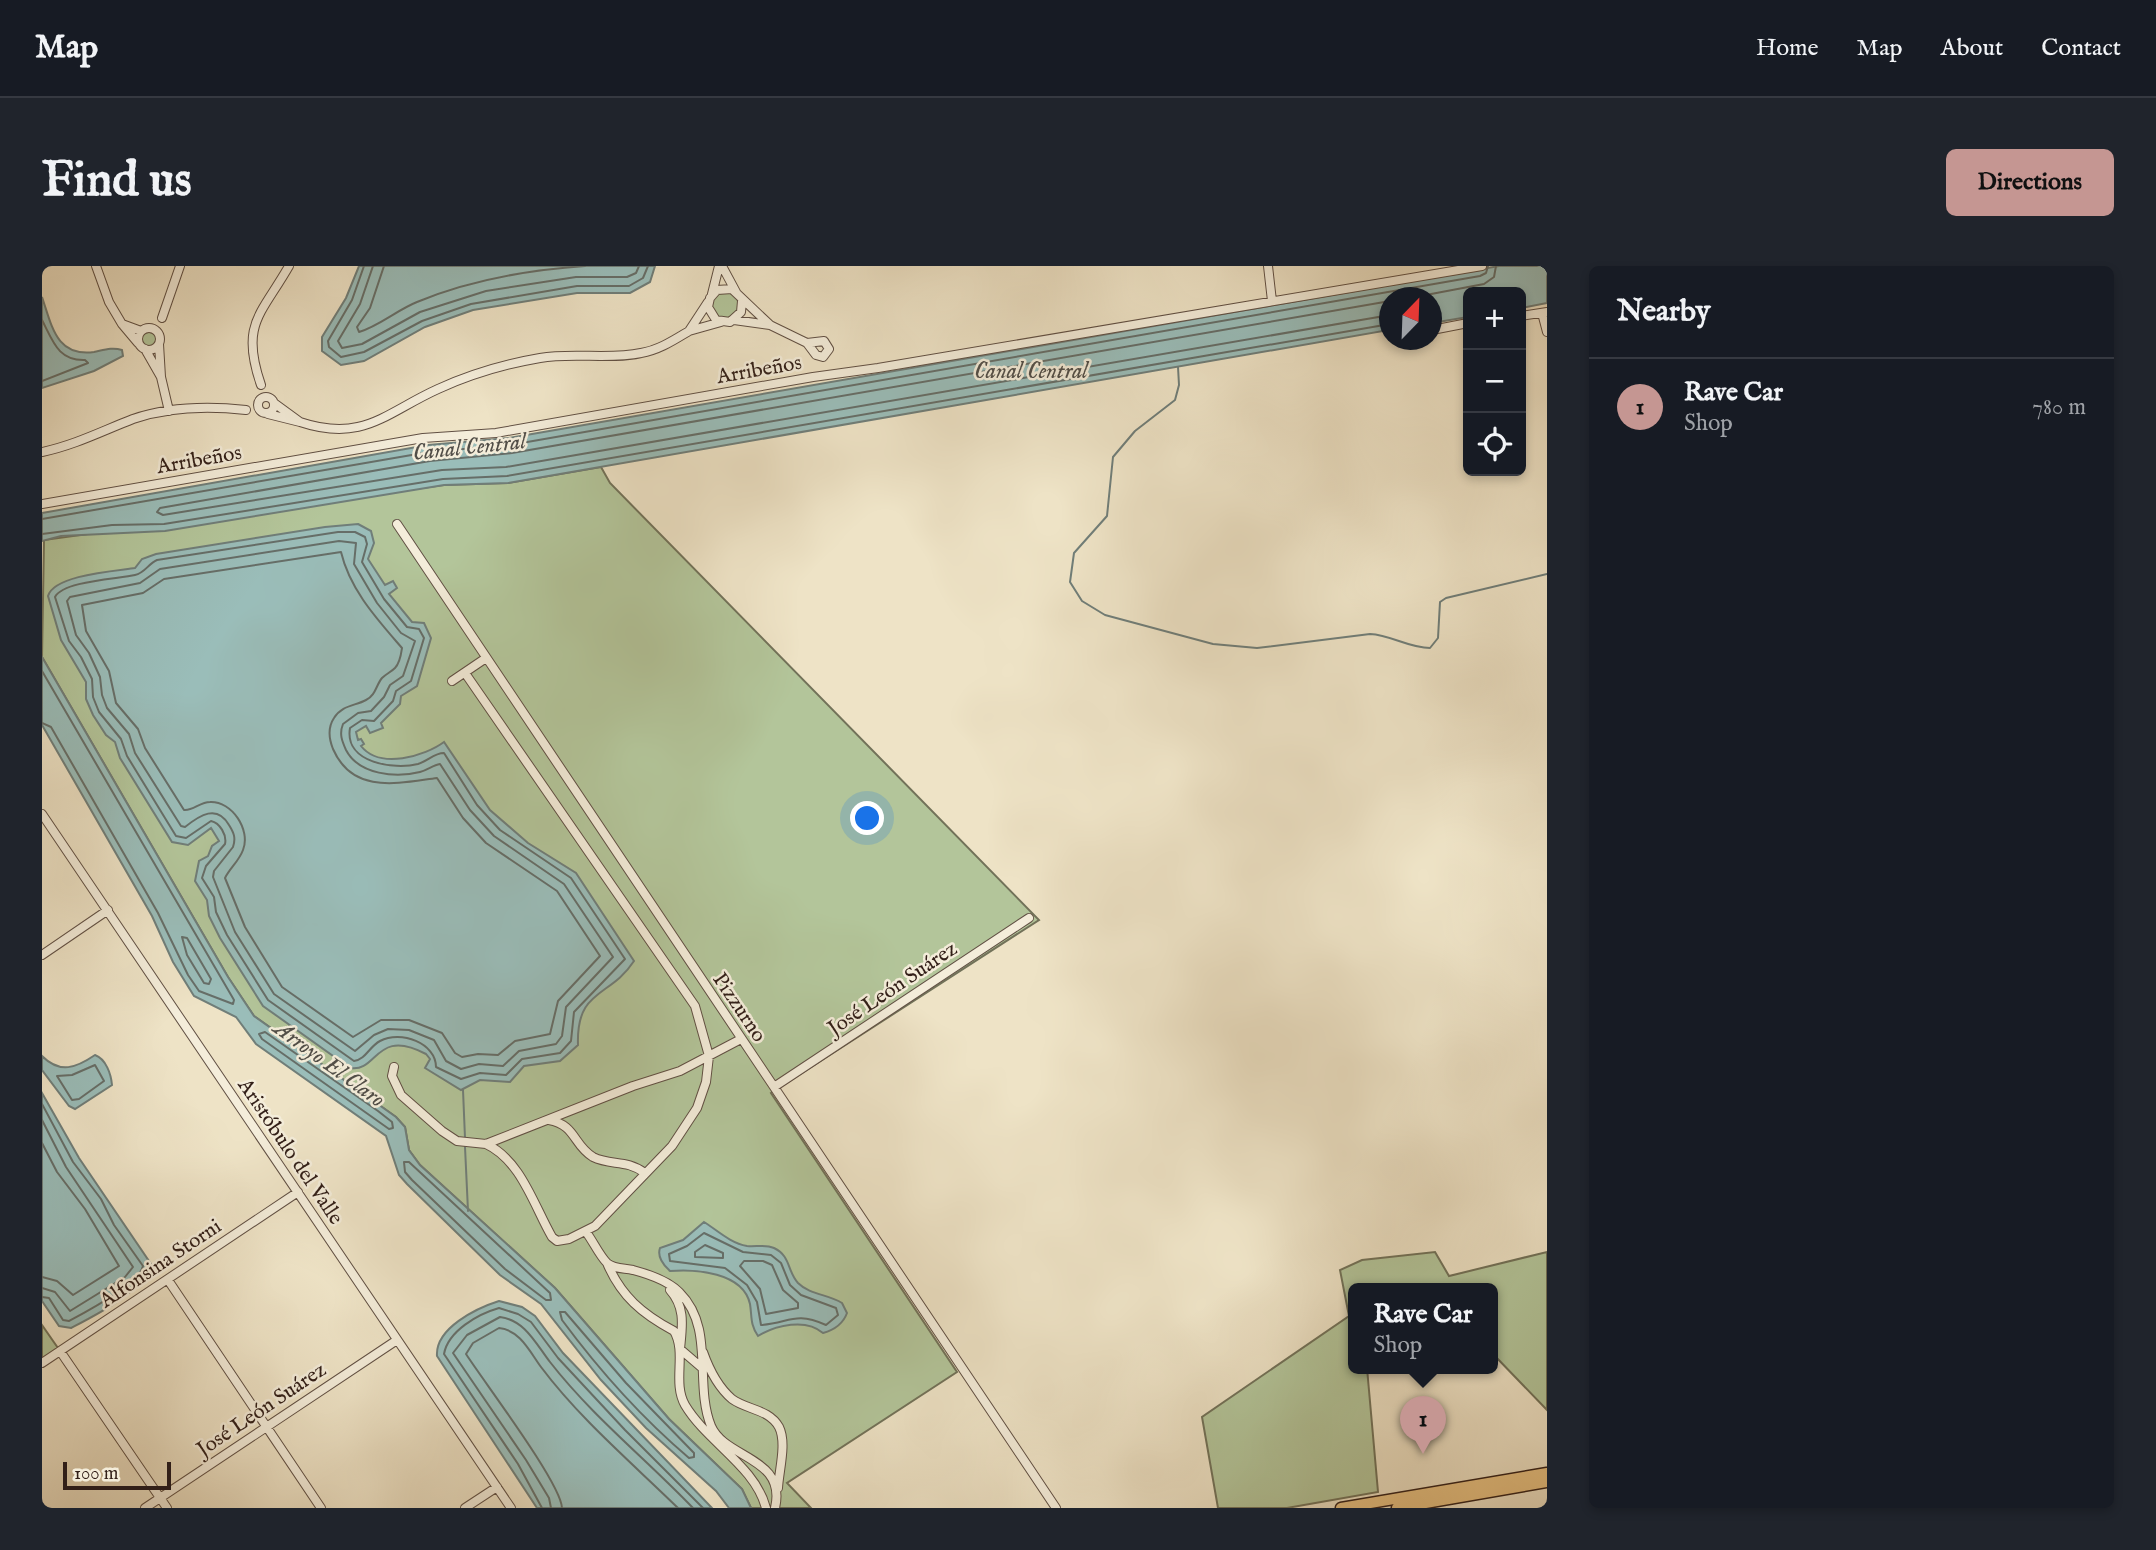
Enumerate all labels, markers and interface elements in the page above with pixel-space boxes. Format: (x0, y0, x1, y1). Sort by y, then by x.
text: Map (35, 27, 98, 69)
text: Home (1756, 33, 1819, 64)
text: Map (1857, 33, 1903, 64)
text: About (1941, 33, 2003, 64)
text: Contact (2041, 33, 2121, 64)
button: Directions (1946, 149, 2114, 216)
text: Find us (42, 151, 192, 213)
north arrow (1379, 287, 1442, 350)
map controls (1463, 287, 1526, 476)
button: + (1463, 287, 1526, 350)
text: Nearby (1617, 293, 1710, 331)
street label: Arribeños (714, 350, 804, 391)
button: − (1463, 350, 1526, 413)
water label: Canal Central (974, 357, 1089, 386)
text: Rave Car (1684, 376, 1783, 409)
text: 1 (1636, 393, 1644, 422)
text: 780 m (2032, 393, 2086, 422)
text: Shop (1684, 409, 1733, 438)
button: locate (1463, 413, 1526, 476)
water label: Canal Central (411, 427, 529, 468)
street label: Arribeños (154, 440, 244, 481)
your location (850, 801, 884, 835)
street label: José León Suárez (821, 936, 963, 1044)
street label: Pizzurno (706, 968, 772, 1048)
water label: Arroyo El Claro (266, 1013, 390, 1114)
street label: Aristóbulo del Valle (230, 1073, 349, 1230)
street label: Alfonsina Storni (94, 1214, 227, 1316)
popup (1348, 1283, 1498, 1374)
text: Rave Car (1374, 1298, 1472, 1331)
text: Shop (1374, 1331, 1422, 1360)
street label: José León Suárez (190, 1357, 332, 1465)
pin: 1 (1400, 1396, 1446, 1454)
scale bar (63, 1459, 172, 1491)
text: 100 m (74, 1462, 118, 1486)

